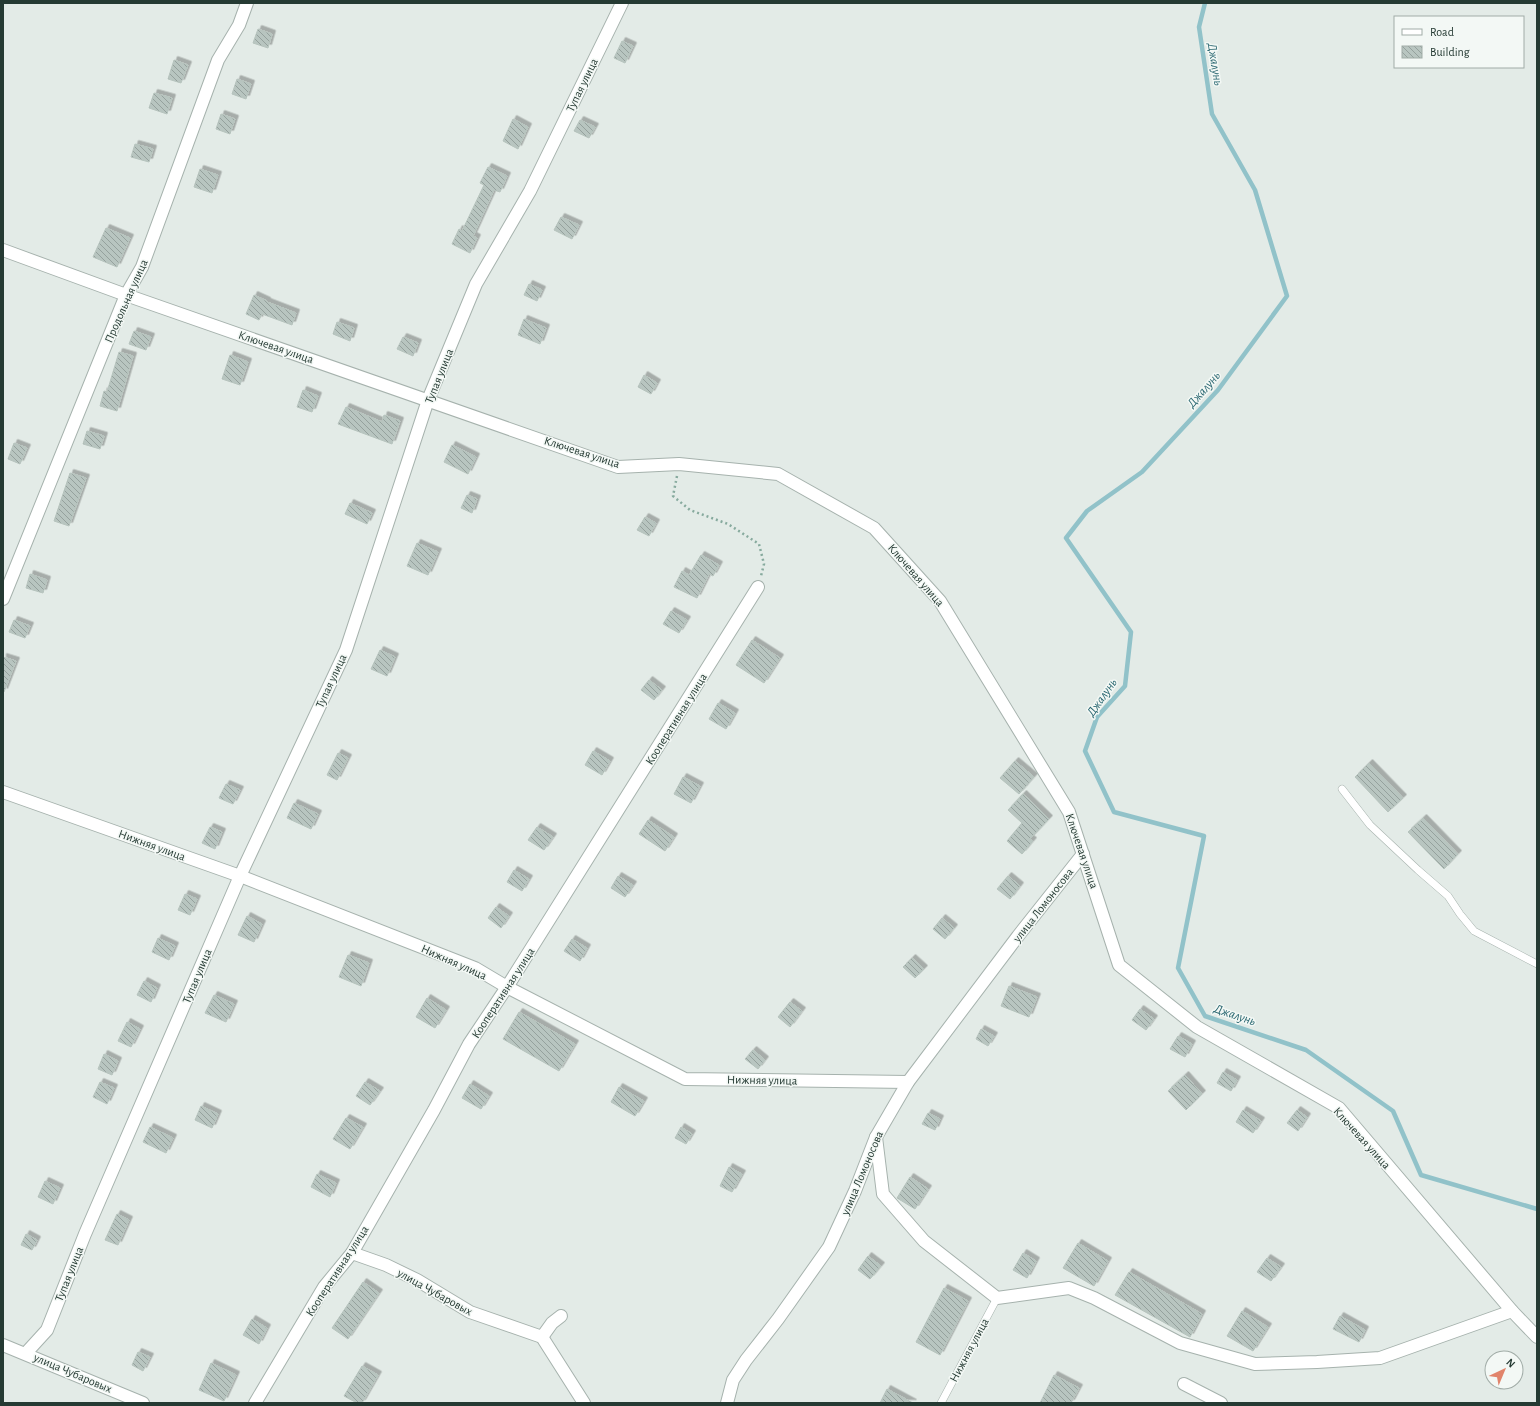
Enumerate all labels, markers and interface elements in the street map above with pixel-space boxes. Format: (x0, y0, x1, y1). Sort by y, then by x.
legend (1394, 16, 1524, 68)
text: Road (1430, 26, 1454, 38)
water label: Джалунь (1205, 41, 1224, 87)
text: Building (1430, 46, 1470, 58)
street label: Тупая улица (564, 56, 601, 114)
street label: Продольная улица (102, 257, 151, 345)
street label: Ключевая улица (237, 329, 316, 367)
street label: Тупая улица (423, 347, 456, 405)
water label: Джалунь (1184, 369, 1223, 411)
street label: Ключевая улица (542, 434, 622, 471)
street label: Ключевая улица (885, 541, 947, 610)
street label: Тупая улица (313, 652, 350, 710)
street label: Кооперативная улица (643, 671, 710, 767)
water label: Джалунь (1084, 676, 1120, 720)
street label: Ключевая улица (1063, 812, 1101, 891)
street label: Нижняя улица (117, 827, 188, 864)
street label: улица Ломоносова (1010, 865, 1077, 946)
street label: Нижняя улица (419, 942, 489, 983)
street label: Кооперативная улица (469, 945, 538, 1041)
street label: Тупая улица (180, 947, 215, 1005)
water label: Джалунь (1211, 1002, 1257, 1029)
street label: Нижняя улица (727, 1073, 798, 1088)
street label: Ключевая улица (1330, 1105, 1393, 1172)
street label: улица Ломоносова (839, 1129, 886, 1218)
street label: Кооперативная улица (303, 1223, 372, 1319)
street label: Тупая улица (53, 1245, 86, 1303)
street label: улица Чубаровых (394, 1266, 475, 1319)
street label: Нижняя улица (947, 1316, 992, 1384)
north arrow (1484, 1350, 1524, 1390)
street label: улица Чубаровых (31, 1351, 115, 1396)
text: N (1504, 1357, 1517, 1370)

